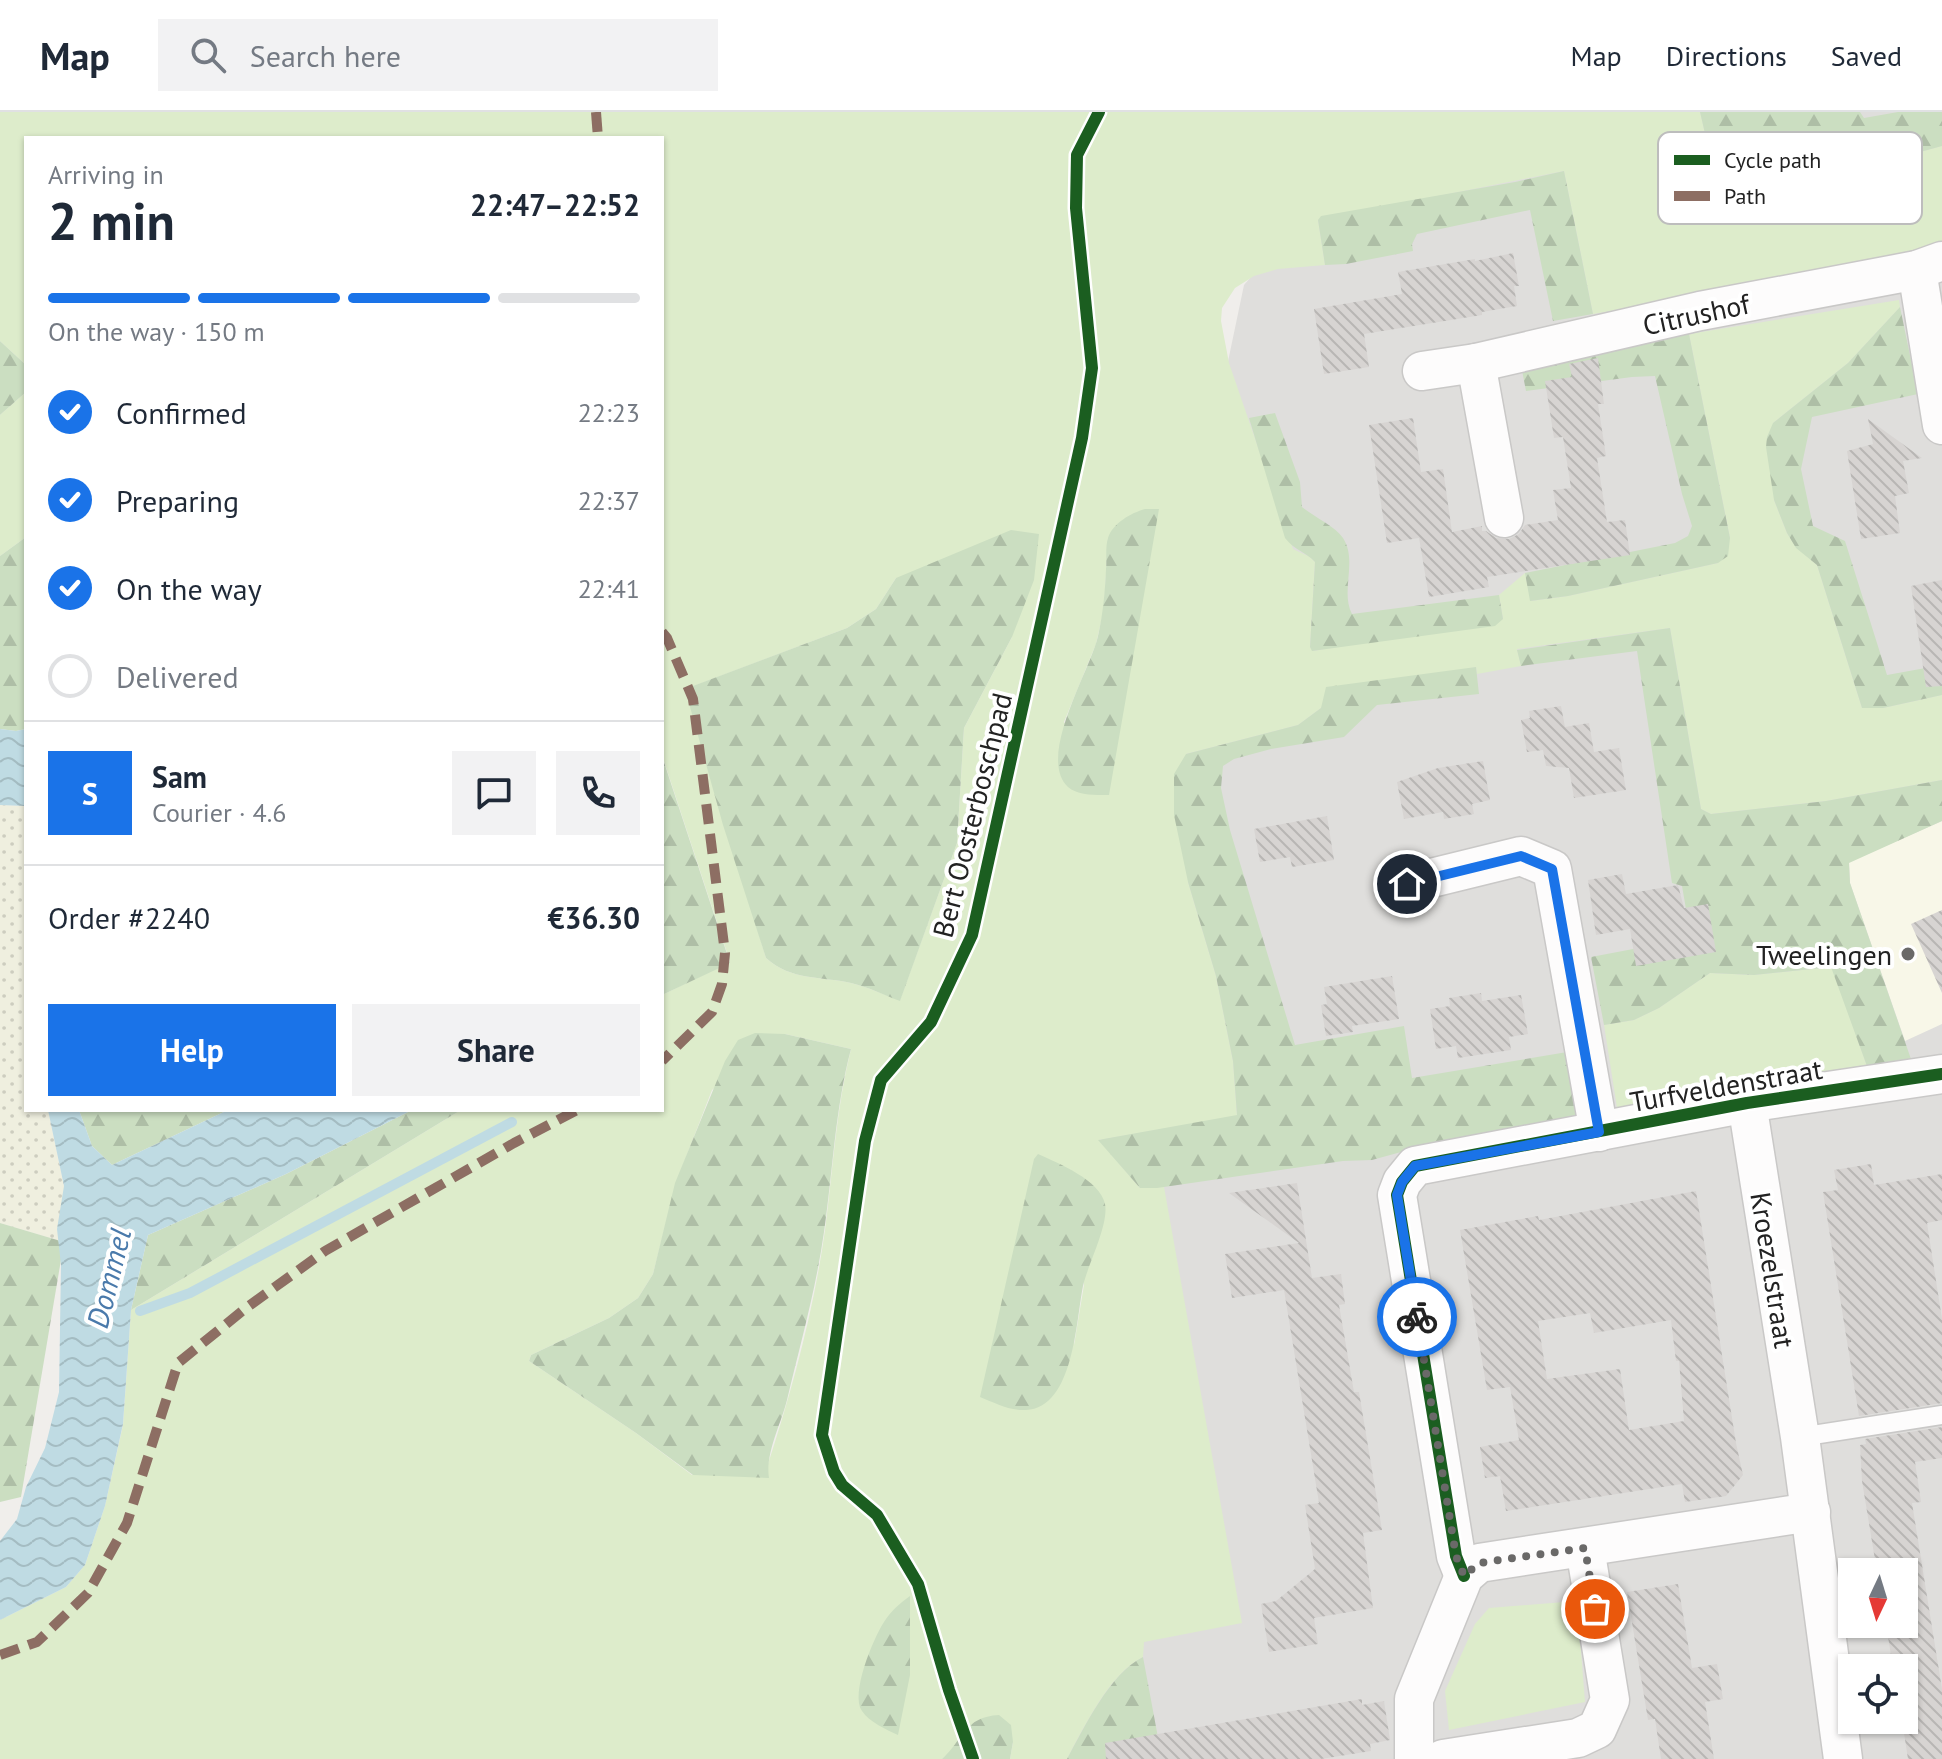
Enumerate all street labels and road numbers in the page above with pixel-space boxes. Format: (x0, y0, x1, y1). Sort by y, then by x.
street label: Citrushof (1639, 284, 1754, 343)
street label: Bert Oosterboschpad (924, 689, 1020, 941)
street label: Turfveldenstraat (1627, 1050, 1825, 1120)
street label: Kroezelstraat (1742, 1189, 1804, 1351)

